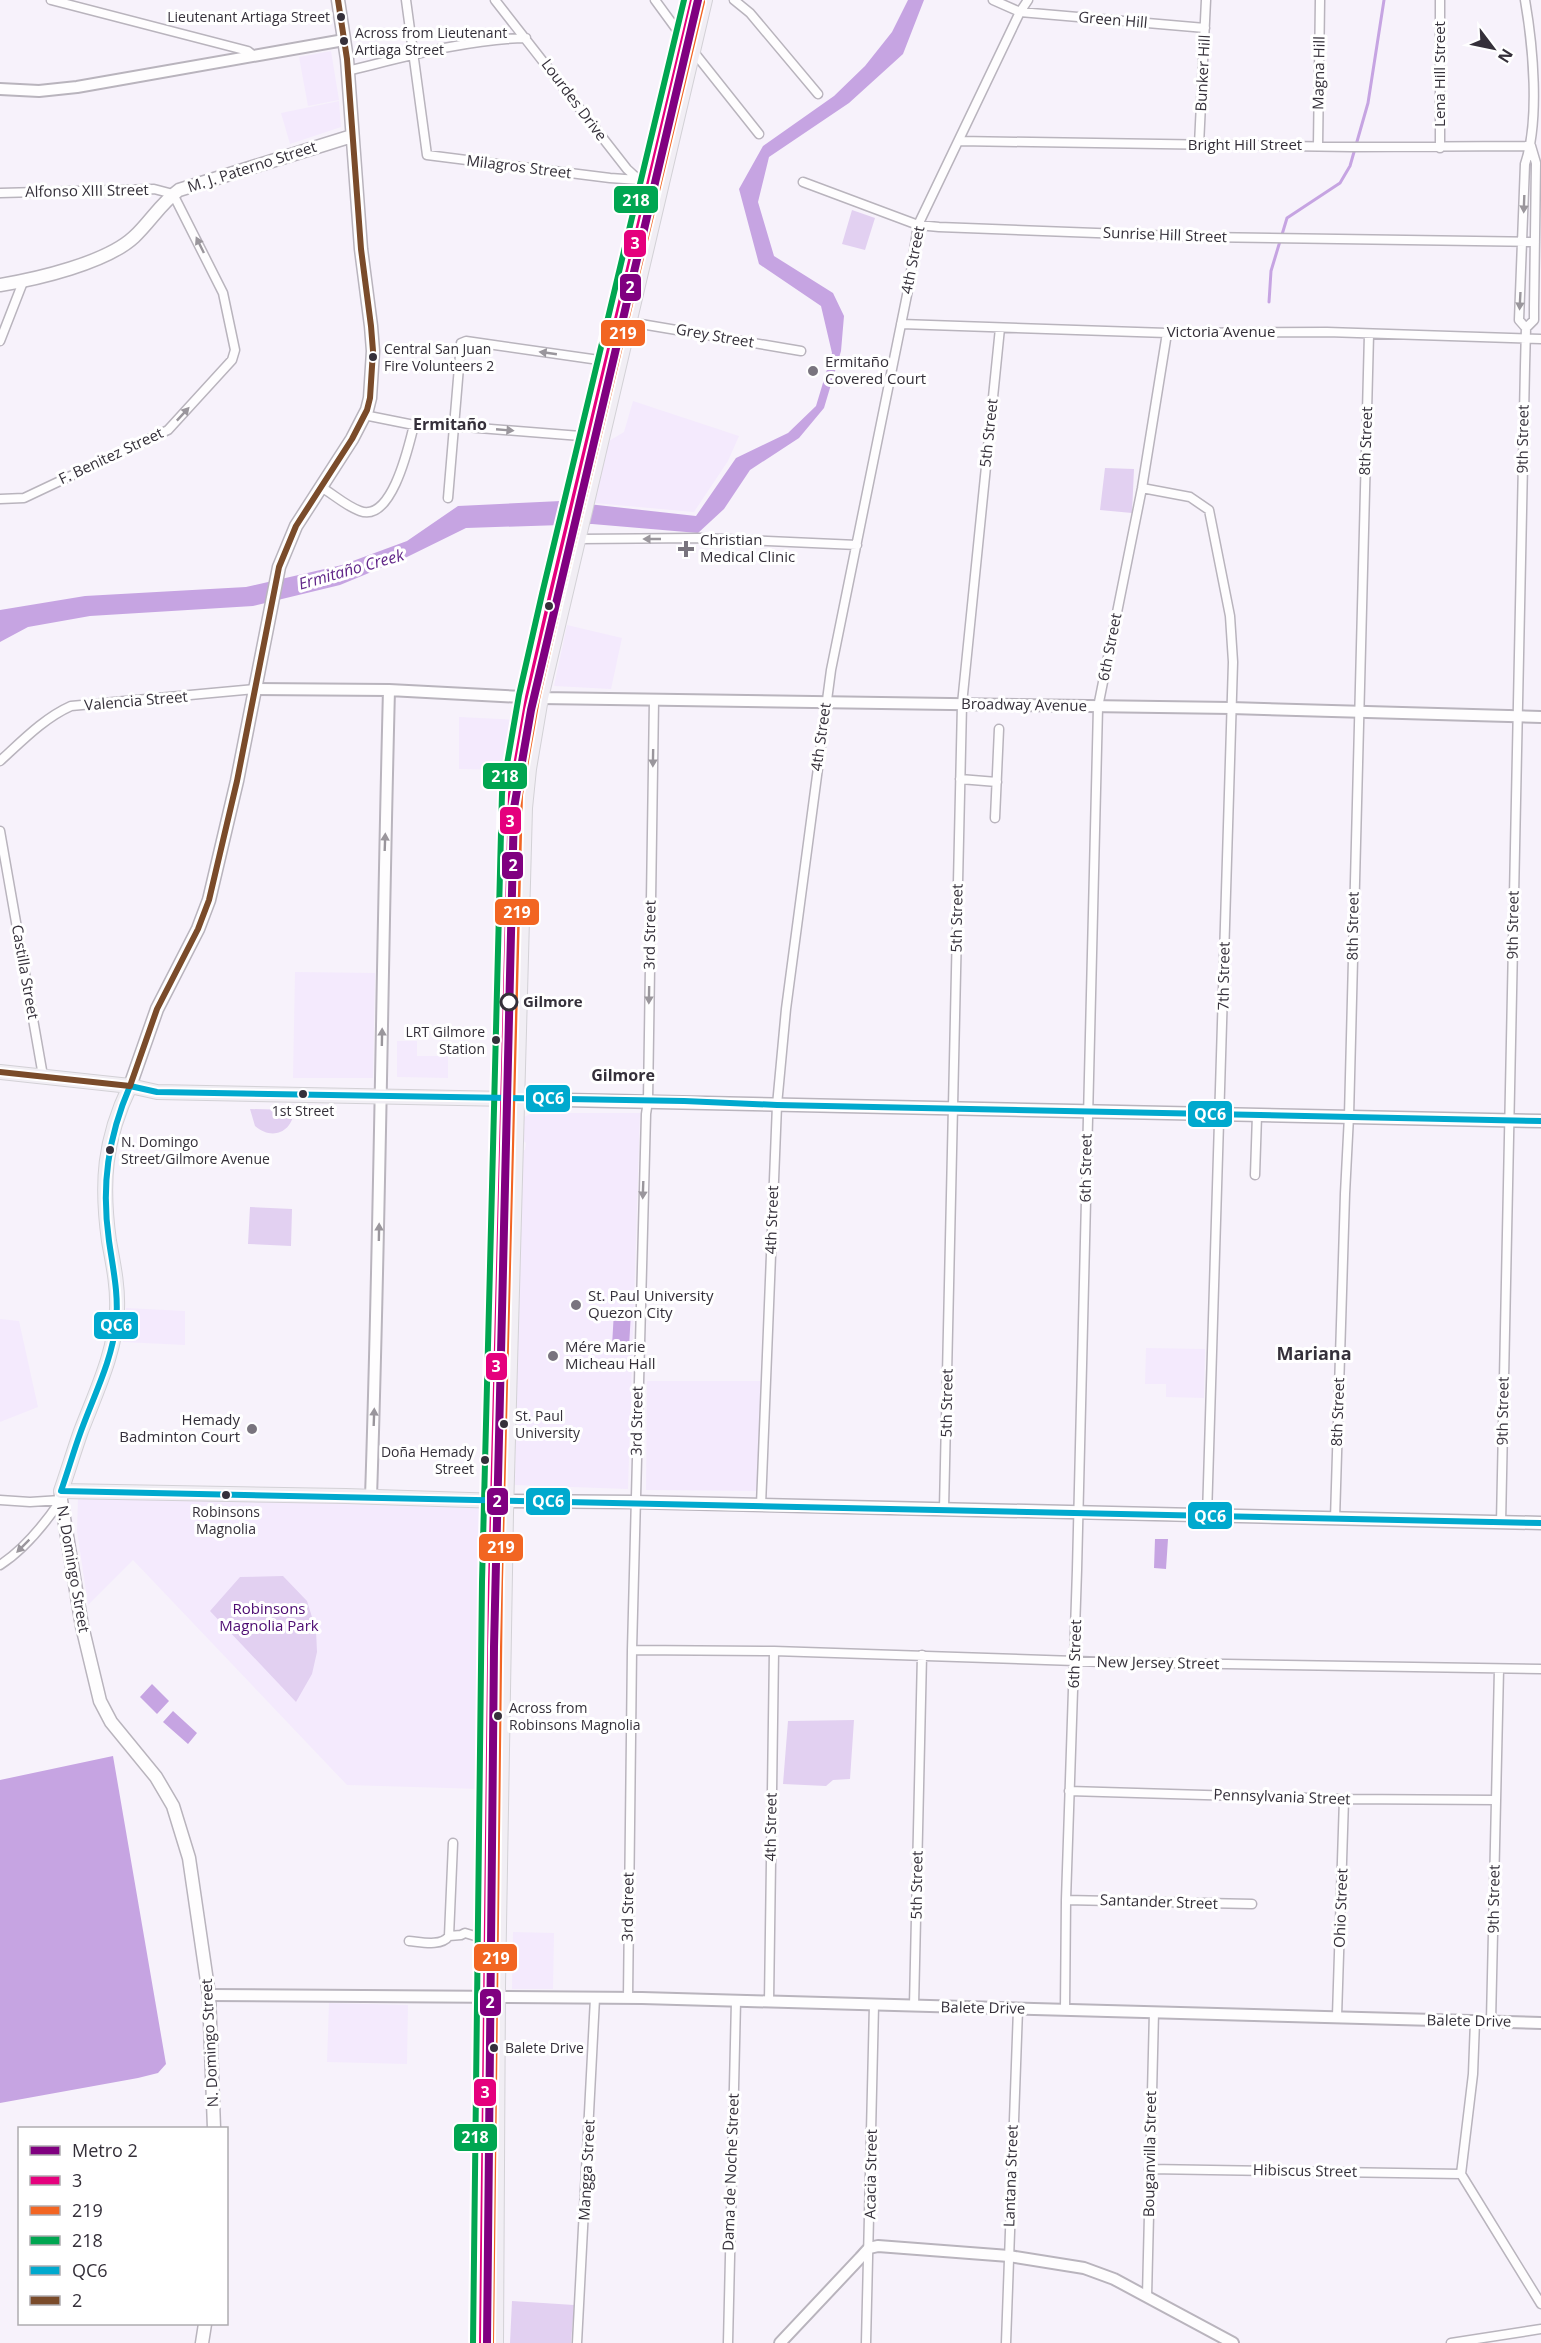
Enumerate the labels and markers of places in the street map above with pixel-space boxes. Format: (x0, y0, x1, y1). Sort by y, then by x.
place label: Lieutenant Artiaga Street (167, 7, 330, 26)
marker: Lieutenant Artiaga Street (335, 11, 347, 23)
place label: Across from Lieutenant Artiaga Street (355, 23, 507, 59)
marker: Across from Lieutenant Artiaga Street (338, 35, 350, 47)
place label: Central San Juan Fire Volunteers 2 (384, 339, 494, 375)
marker: Central San Juan Fire Volunteers 2 (367, 351, 379, 363)
place label: Ermitaño Covered Court (825, 351, 926, 388)
marker: Ermitaño Covered Court (806, 364, 820, 378)
place label: Christian Medical Clinic (700, 529, 795, 566)
marker: Christian Medical Clinic (677, 540, 695, 558)
unlabelled marker (543, 600, 555, 612)
place label: Gilmore (523, 991, 583, 1011)
marker: Gilmore (500, 993, 518, 1011)
place label: LRT Gilmore Station (405, 1022, 485, 1058)
marker: LRT Gilmore Station (490, 1034, 502, 1046)
marker: 1st Street (297, 1088, 309, 1100)
place label: 1st Street (272, 1101, 334, 1120)
place label: N. Domingo Street/Gilmore Avenue (121, 1132, 270, 1168)
marker: N. Domingo Street/Gilmore Avenue (104, 1144, 116, 1156)
place label: St. Paul University Quezon City (588, 1285, 714, 1322)
marker: St. Paul University Quezon City (569, 1298, 583, 1312)
place label: Mére Marie Micheau Hall (565, 1336, 655, 1373)
marker: Mére Marie Micheau Hall (546, 1349, 560, 1363)
place label: St. Paul University (515, 1406, 581, 1442)
place label: Hemady Badminton Court (119, 1409, 240, 1446)
marker: St. Paul University (498, 1418, 510, 1430)
marker: Hemady Badminton Court (245, 1422, 259, 1436)
place label: Doña Hemady Street (381, 1442, 475, 1478)
marker: Doña Hemady Street (479, 1454, 491, 1466)
marker: Robinsons Magnolia (220, 1489, 232, 1501)
place label: Robinsons Magnolia (192, 1502, 260, 1538)
place label: Across from Robinsons Magnolia (509, 1698, 641, 1734)
marker: Across from Robinsons Magnolia (492, 1710, 504, 1722)
place label: Balete Drive (505, 2038, 584, 2057)
marker: Balete Drive (488, 2042, 500, 2054)

